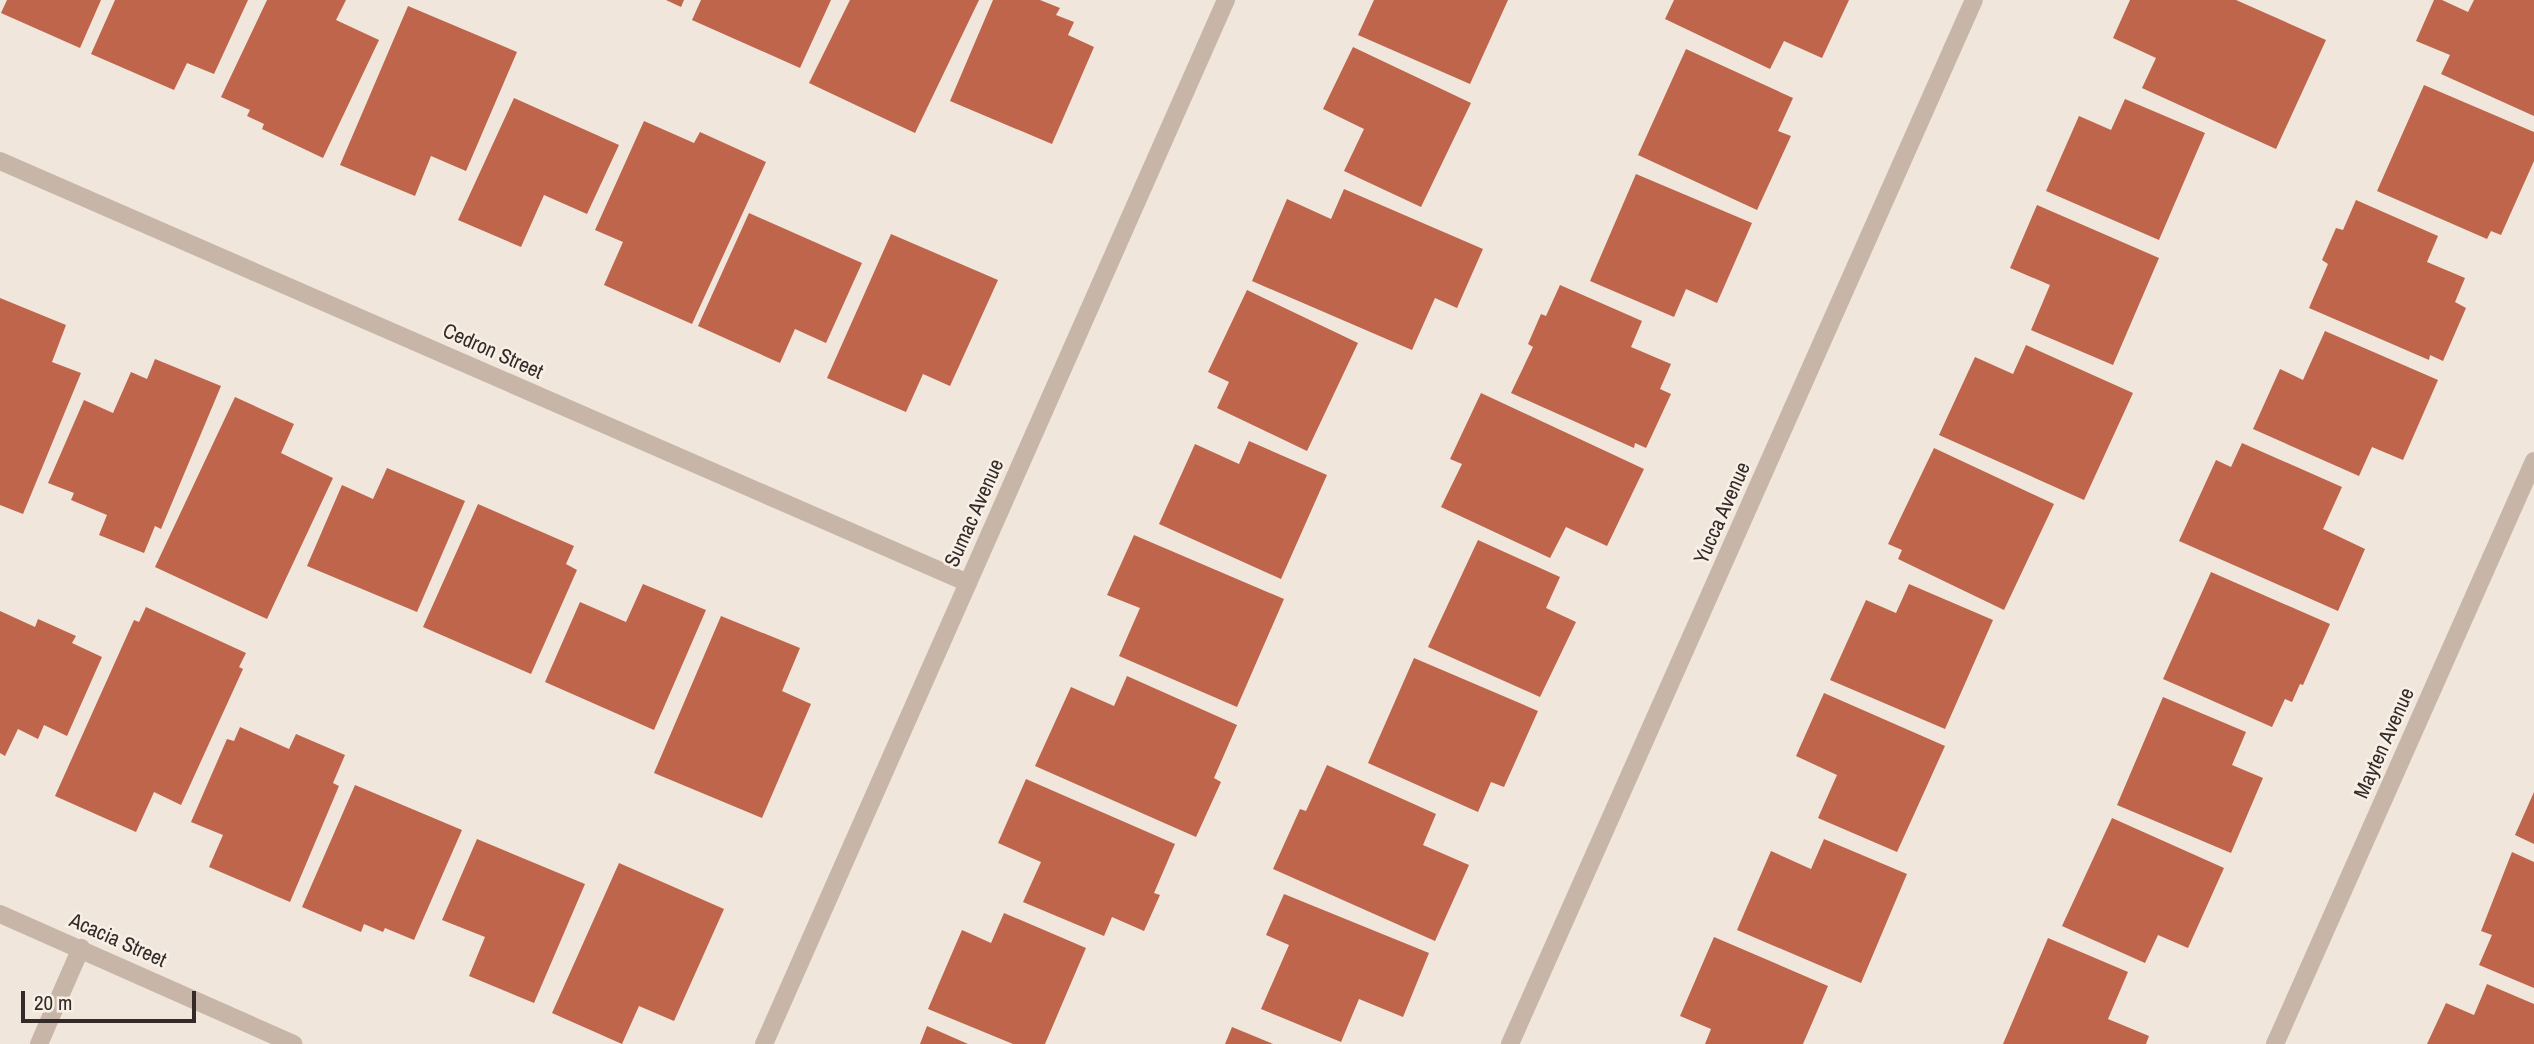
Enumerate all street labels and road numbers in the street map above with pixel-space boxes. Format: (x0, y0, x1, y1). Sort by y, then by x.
street label: Cedron Street (439, 318, 547, 384)
street label: Sumac Avenue (939, 455, 1009, 571)
street label: Yucca Avenue (1688, 458, 1756, 568)
street label: Mayten Avenue (2348, 683, 2420, 803)
street label: Acacia Street (66, 907, 170, 973)

